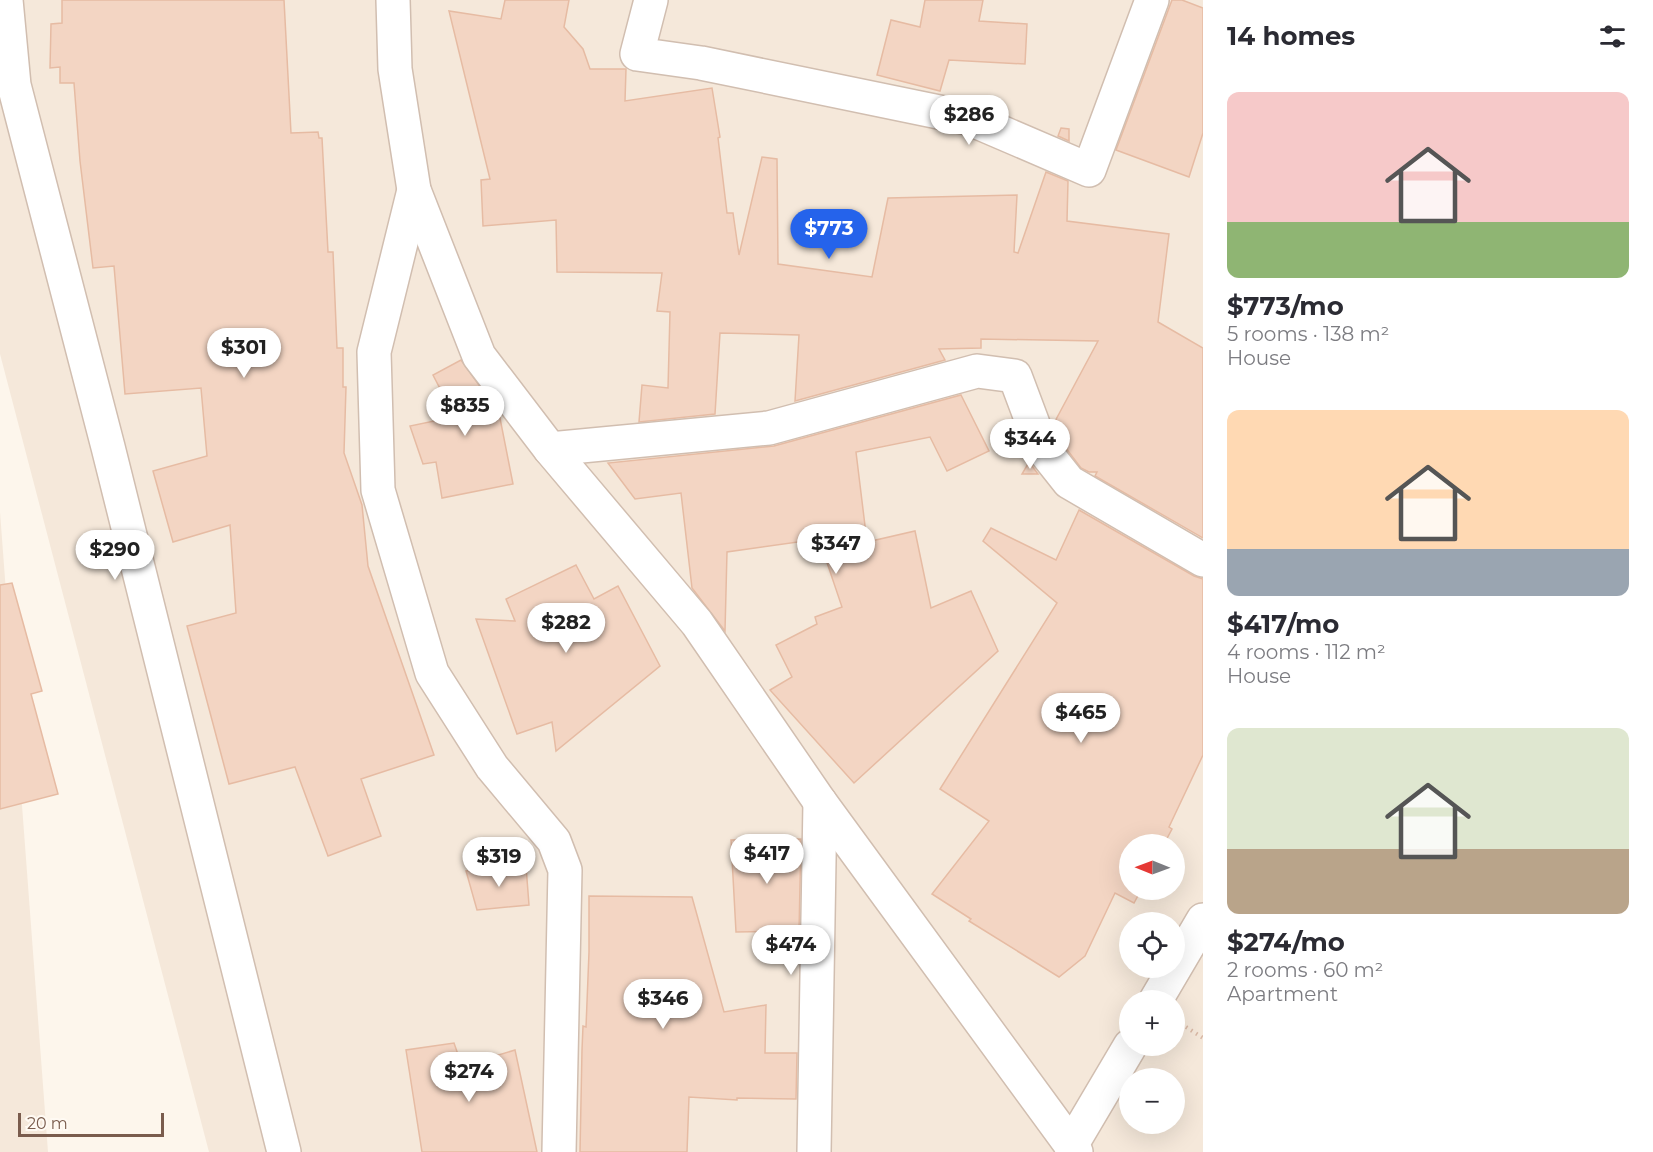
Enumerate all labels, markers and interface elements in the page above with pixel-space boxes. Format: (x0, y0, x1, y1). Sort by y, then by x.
text: 14 homes (1227, 20, 1355, 52)
icon: filters (1596, 20, 1629, 53)
pin: $286 (933, 95, 1005, 146)
text: $286 (944, 102, 994, 126)
icon: home (1374, 131, 1482, 239)
pin: $773 (793, 209, 865, 260)
text: $773 (804, 216, 854, 240)
text: $773/mo (1227, 290, 1344, 322)
text: 5 rooms · 138 m² (1227, 322, 1389, 346)
pin: $301 (208, 328, 280, 379)
text: $301 (221, 335, 267, 359)
text: House (1227, 346, 1291, 370)
pin: $835 (429, 386, 501, 437)
text: $835 (440, 393, 490, 417)
pin: $344 (994, 419, 1066, 470)
text: $344 (1004, 426, 1056, 450)
icon: home (1374, 449, 1482, 557)
pin: $347 (800, 524, 872, 575)
pin: $290 (79, 530, 151, 581)
text: $347 (811, 531, 861, 555)
text: $290 (90, 537, 140, 561)
pin: $282 (530, 603, 602, 654)
text: $417/mo (1227, 608, 1339, 640)
text: $282 (541, 610, 591, 634)
text: 4 rooms · 112 m² (1227, 640, 1386, 664)
text: House (1227, 664, 1291, 688)
pin: $465 (1045, 693, 1117, 744)
text: $465 (1055, 700, 1107, 724)
icon: home (1374, 767, 1482, 875)
pin: $417 (731, 834, 803, 885)
north arrow (1119, 834, 1185, 900)
map controls (1119, 834, 1185, 1134)
pin: $319 (463, 837, 535, 888)
text: $417 (744, 841, 790, 865)
text: $319 (476, 844, 522, 868)
button: locate (1119, 912, 1185, 978)
pin: $474 (755, 925, 827, 976)
text: $274/mo (1227, 926, 1345, 958)
text: $474 (766, 932, 816, 956)
text: 2 rooms · 60 m² (1227, 958, 1383, 982)
pin: $346 (627, 979, 699, 1030)
text: Apartment (1227, 982, 1338, 1006)
text: $346 (637, 986, 689, 1010)
button: + (1119, 990, 1185, 1056)
pin: $274 (433, 1052, 505, 1103)
text: $274 (444, 1059, 494, 1083)
button: − (1119, 1068, 1185, 1134)
scale bar (18, 1110, 164, 1138)
text: 20 m (27, 1114, 68, 1133)

